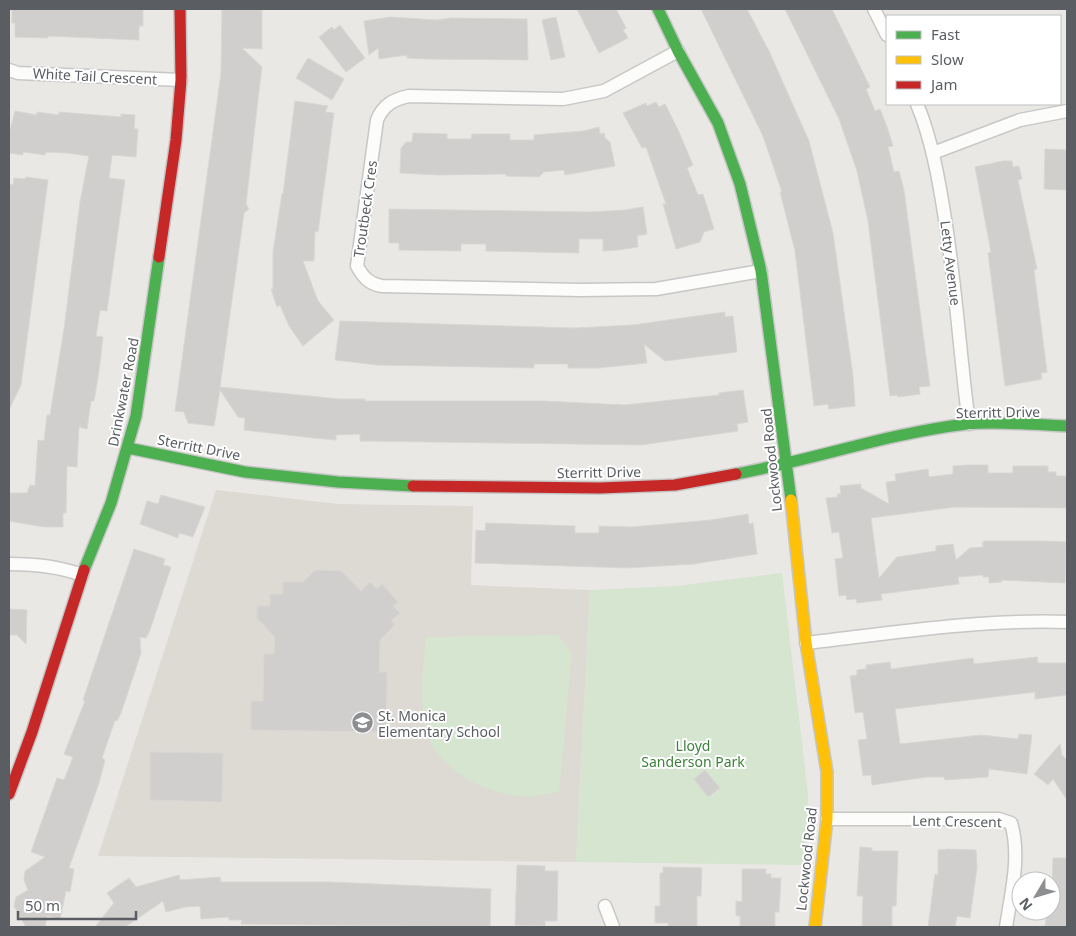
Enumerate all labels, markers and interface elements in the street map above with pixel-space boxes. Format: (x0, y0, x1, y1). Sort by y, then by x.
legend (886, 15, 1061, 105)
text: Fast (931, 24, 960, 44)
text: Slow (931, 49, 964, 69)
street label: White Tail Crescent (32, 63, 158, 89)
text: Jam (929, 74, 958, 94)
street label: Troutbeck Cres (349, 159, 381, 259)
street label: Letty Avenue (936, 220, 966, 307)
street label: Drinkwater Road (103, 336, 143, 448)
street label: Sterritt Drive (956, 402, 1040, 422)
street label: Lockwood Road (756, 407, 786, 513)
street label: Sterritt Drive (156, 430, 242, 464)
street label: Sterritt Drive (557, 462, 641, 482)
place label: St. Monica Elementary School (378, 706, 500, 741)
school or university icon: St. Monica Elementary School (350, 711, 374, 735)
park label: Lloyd Sanderson Park (641, 736, 745, 771)
street label: Lockwood Road (791, 806, 821, 912)
street label: Lent Crescent (912, 811, 1002, 831)
north arrow (1011, 871, 1061, 921)
scale bar (18, 888, 135, 920)
text: N (1014, 894, 1036, 915)
text: 50 m (25, 895, 60, 915)

